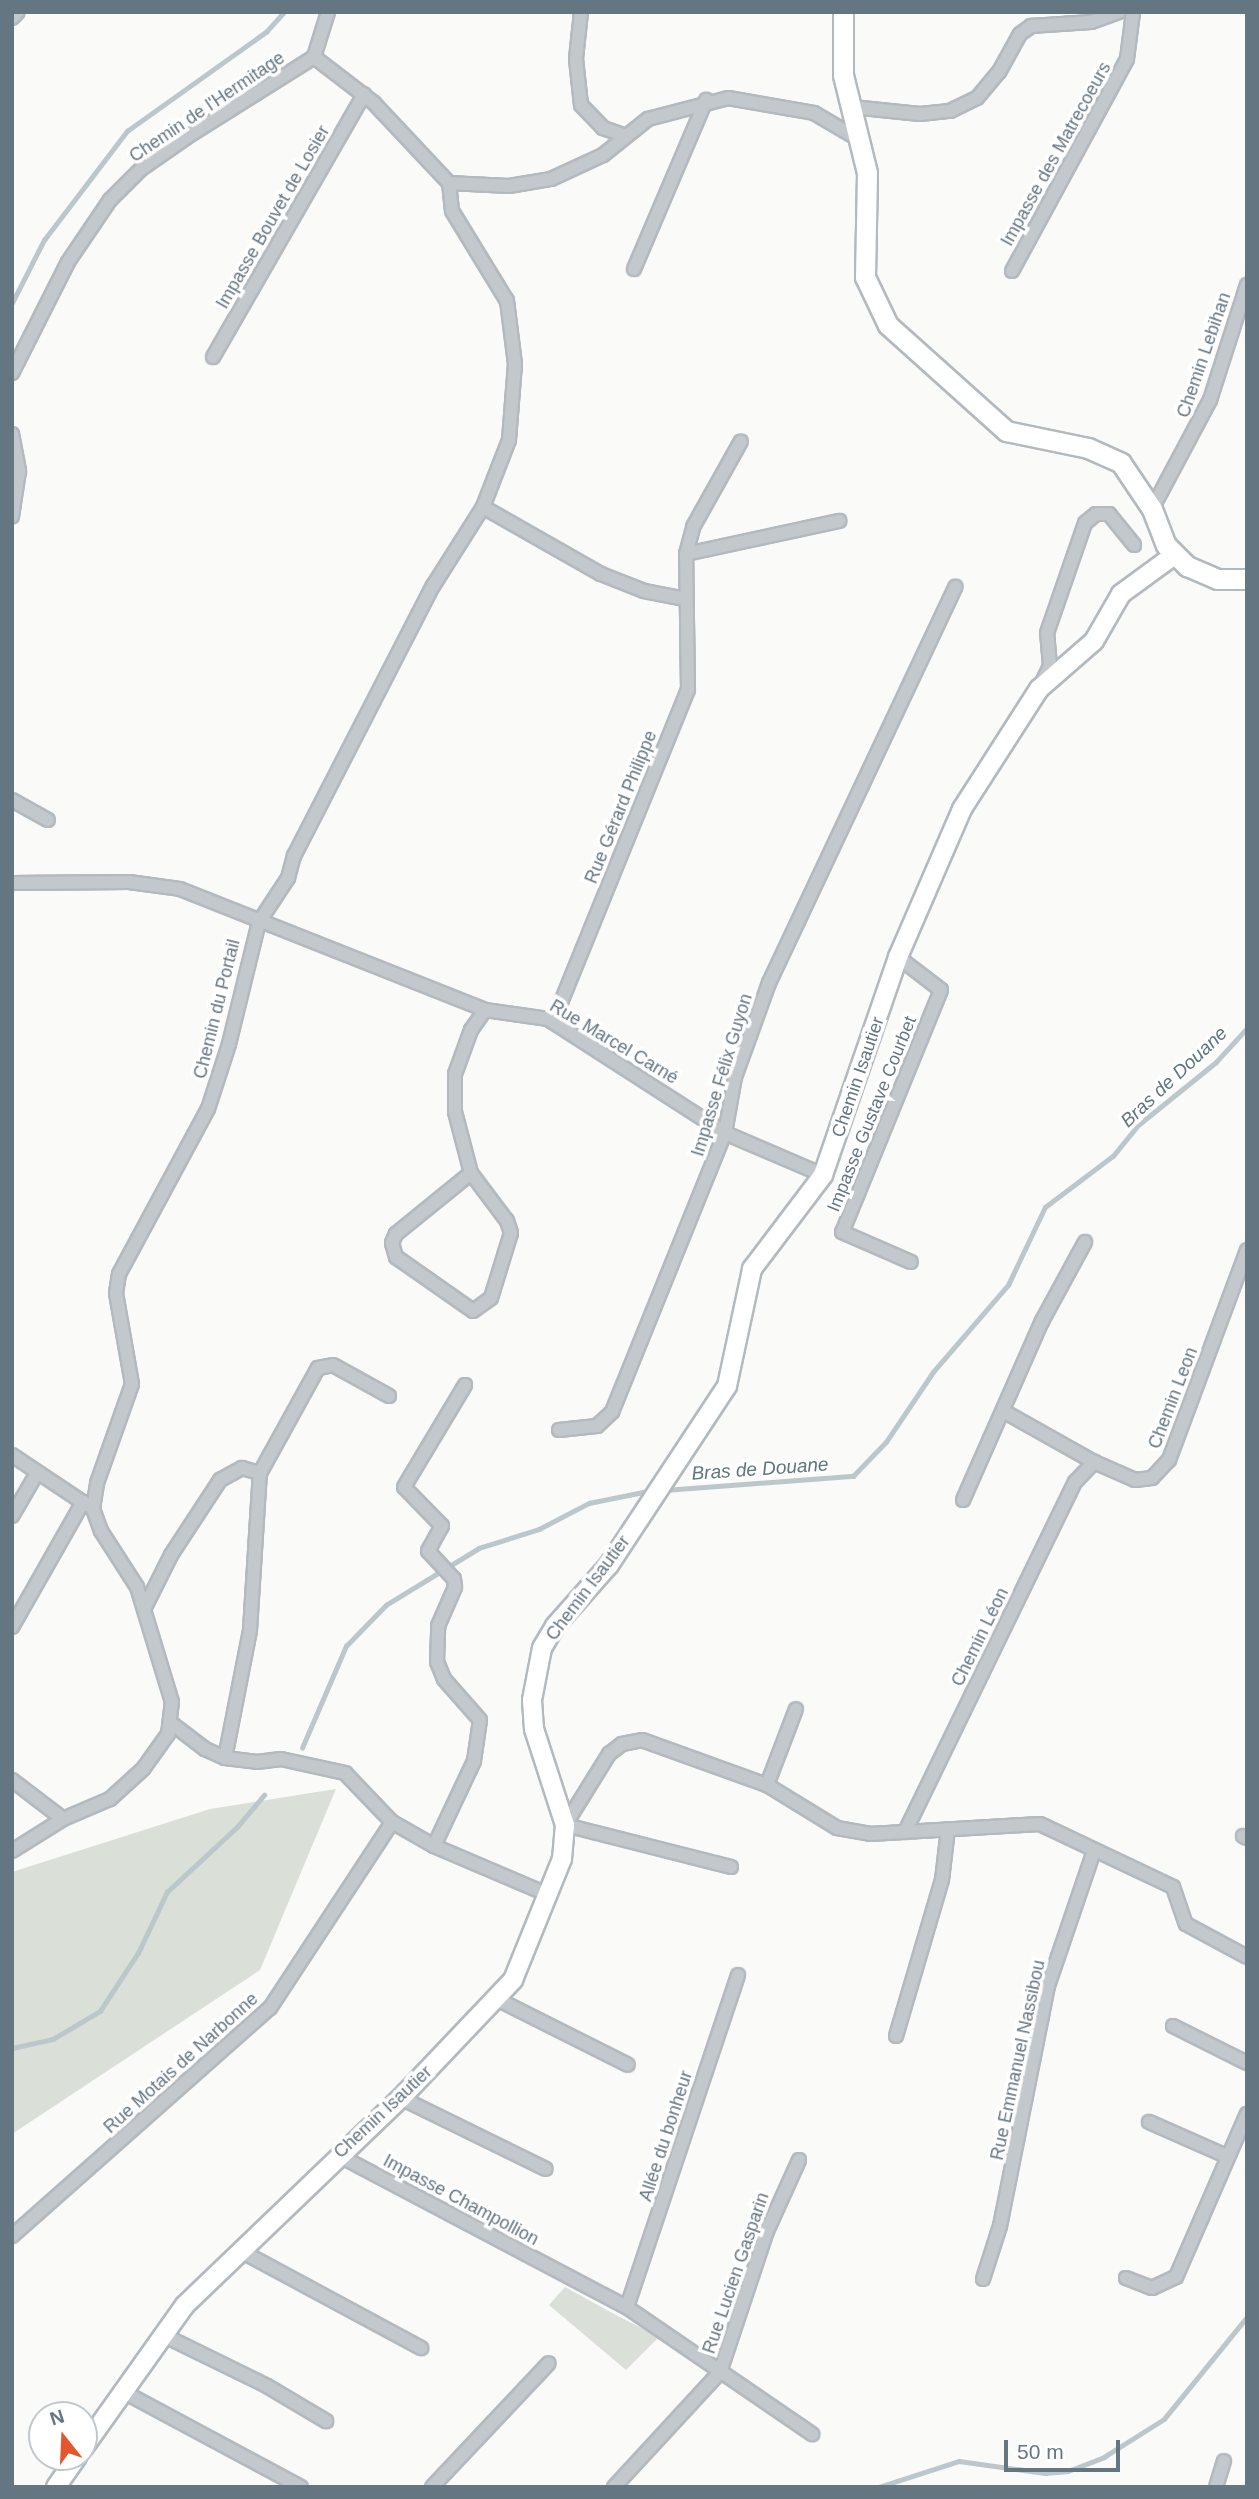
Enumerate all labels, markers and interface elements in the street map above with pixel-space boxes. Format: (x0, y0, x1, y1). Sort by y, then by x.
street label: Chemin de l'Hermitage (125, 47, 289, 167)
street label: Impasse des Matrecoeurs (996, 58, 1116, 250)
street label: Impasse Bouvet de Losier (212, 121, 334, 313)
street label: Chemin Lebihan (1172, 290, 1236, 420)
street label: Rue Gérard Philippe (580, 727, 662, 887)
street label: Chemin du Portail (189, 937, 245, 1081)
street label: Impasse Félix Guyon (687, 991, 757, 1159)
street label: Rue Marcel Carné (546, 995, 682, 1089)
street label: Impasse Gustave Courbet (823, 1013, 921, 1215)
street label: Chemin Isautier (827, 1014, 889, 1140)
water label: Bras de Douane (1116, 1022, 1232, 1132)
street label: Chemin Leon (1144, 1344, 1202, 1452)
water label: Bras de Douane (691, 1453, 829, 1485)
street label: Chemin Isautier (541, 1531, 635, 1645)
street label: Chemin Léon (947, 1584, 1013, 1690)
street label: Rue Emmanuel Nassibou (986, 1958, 1050, 2162)
street label: Rue Motais de Narbonne (99, 1988, 263, 2138)
street label: Chemin Isautier (330, 2061, 436, 2163)
street label: Allée du bonheur (635, 2068, 697, 2204)
street label: Impasse Champollion (380, 2150, 542, 2250)
street label: Rue Lucien Gasparin (698, 2190, 774, 2356)
north arrow (28, 2401, 98, 2471)
text: N (47, 2405, 67, 2430)
scale bar (1007, 2426, 1122, 2470)
text: 50 m (1017, 2440, 1064, 2463)

